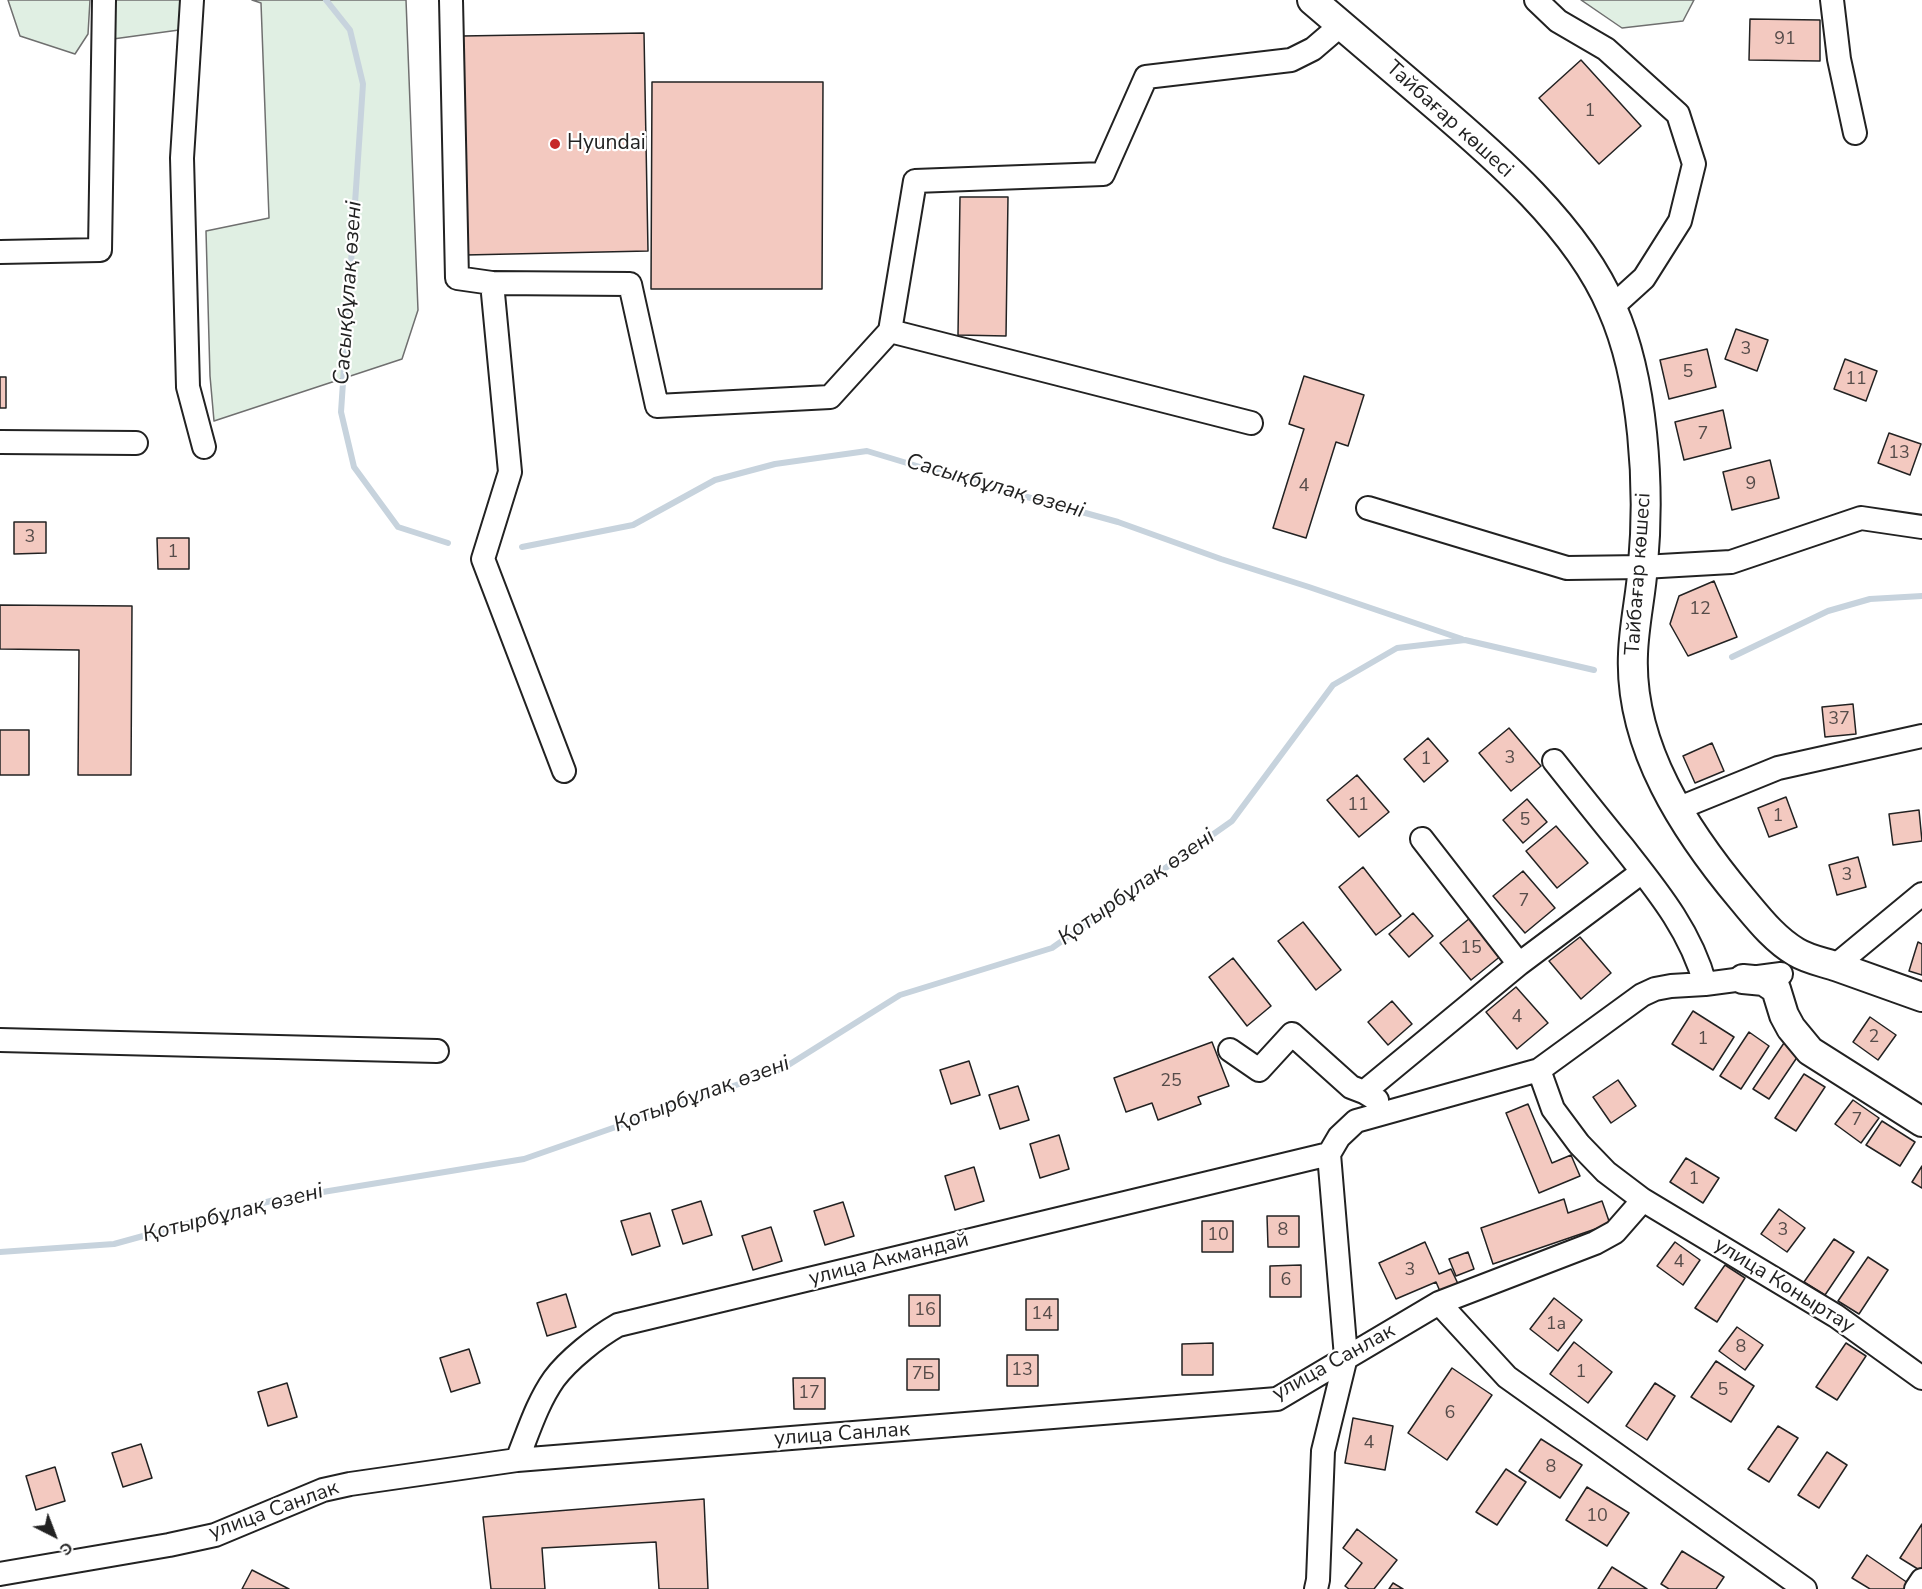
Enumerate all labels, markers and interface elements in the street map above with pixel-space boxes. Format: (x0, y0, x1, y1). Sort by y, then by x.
house number: 91 (1774, 29, 1796, 51)
street label: Тайбағар көшесі (1380, 56, 1518, 184)
house number: 1 (1585, 101, 1595, 123)
place label: Hyundai (567, 131, 646, 157)
marker: Hyundai (548, 137, 562, 151)
water label: Сасықбұлақ өзені (329, 200, 369, 386)
house number: 3 (1741, 339, 1751, 361)
house number: 5 (1683, 362, 1693, 384)
house number: 11 (1845, 369, 1867, 391)
house number: 7 (1698, 424, 1708, 446)
house number: 13 (1888, 443, 1910, 465)
water label: Сасықбұлақ өзені (903, 449, 1087, 525)
house number: 9 (1746, 474, 1756, 496)
house number: 4 (1299, 476, 1309, 498)
street label: Тайбағар көшесі (1621, 492, 1657, 656)
house number: 3 (25, 527, 35, 549)
house number: 1 (168, 542, 178, 564)
house number: 12 (1689, 599, 1711, 621)
house number: 37 (1828, 709, 1850, 731)
house number: 3 (1505, 748, 1515, 770)
house number: 1 (1421, 749, 1431, 771)
house number: 11 (1347, 795, 1369, 817)
house number: 1 (1773, 806, 1783, 828)
house number: 5 (1520, 810, 1530, 832)
water label: Қотырбұлақ өзені (1054, 824, 1220, 952)
house number: 3 (1842, 865, 1852, 887)
house number: 7 (1519, 891, 1529, 913)
house number: 15 (1460, 938, 1482, 960)
house number: 4 (1512, 1007, 1522, 1029)
house number: 2 (1869, 1027, 1879, 1049)
house number: 1 (1698, 1029, 1708, 1051)
water label: Қотырбұлақ өзені (610, 1051, 794, 1139)
house number: 25 (1160, 1071, 1182, 1093)
house number: 7 (1852, 1110, 1862, 1132)
house number: 1 (1689, 1169, 1699, 1191)
water label: Қотырбұлақ өзені (140, 1179, 326, 1249)
house number: 8 (1278, 1220, 1288, 1242)
house number: 3 (1778, 1220, 1788, 1242)
house number: 10 (1207, 1225, 1229, 1247)
street label: улица Акмандай (806, 1228, 972, 1292)
street label: улица Коныртау (1709, 1233, 1859, 1339)
house number: 4 (1674, 1252, 1684, 1274)
house number: 3 (1405, 1260, 1415, 1282)
house number: 6 (1281, 1270, 1291, 1292)
house number: 16 (914, 1300, 936, 1322)
house number: 14 (1031, 1304, 1053, 1326)
house number: 1а (1546, 1314, 1566, 1336)
street label: улица Санлак (1268, 1319, 1400, 1407)
house number: 8 (1736, 1337, 1746, 1359)
house number: 13 (1011, 1360, 1033, 1382)
house number: 1 (1576, 1362, 1586, 1384)
house number: 7Б (912, 1364, 934, 1386)
house number: 5 (1718, 1380, 1728, 1402)
house number: 17 (798, 1383, 820, 1405)
house number: 6 (1445, 1403, 1455, 1425)
street label: улица Санлак (773, 1418, 911, 1452)
house number: 4 (1364, 1433, 1374, 1455)
house number: 8 (1546, 1457, 1556, 1479)
street label: улица Санлак (206, 1476, 342, 1546)
north arrow (24, 1505, 84, 1565)
house number: 10 (1586, 1506, 1608, 1528)
text: С (55, 1537, 77, 1560)

